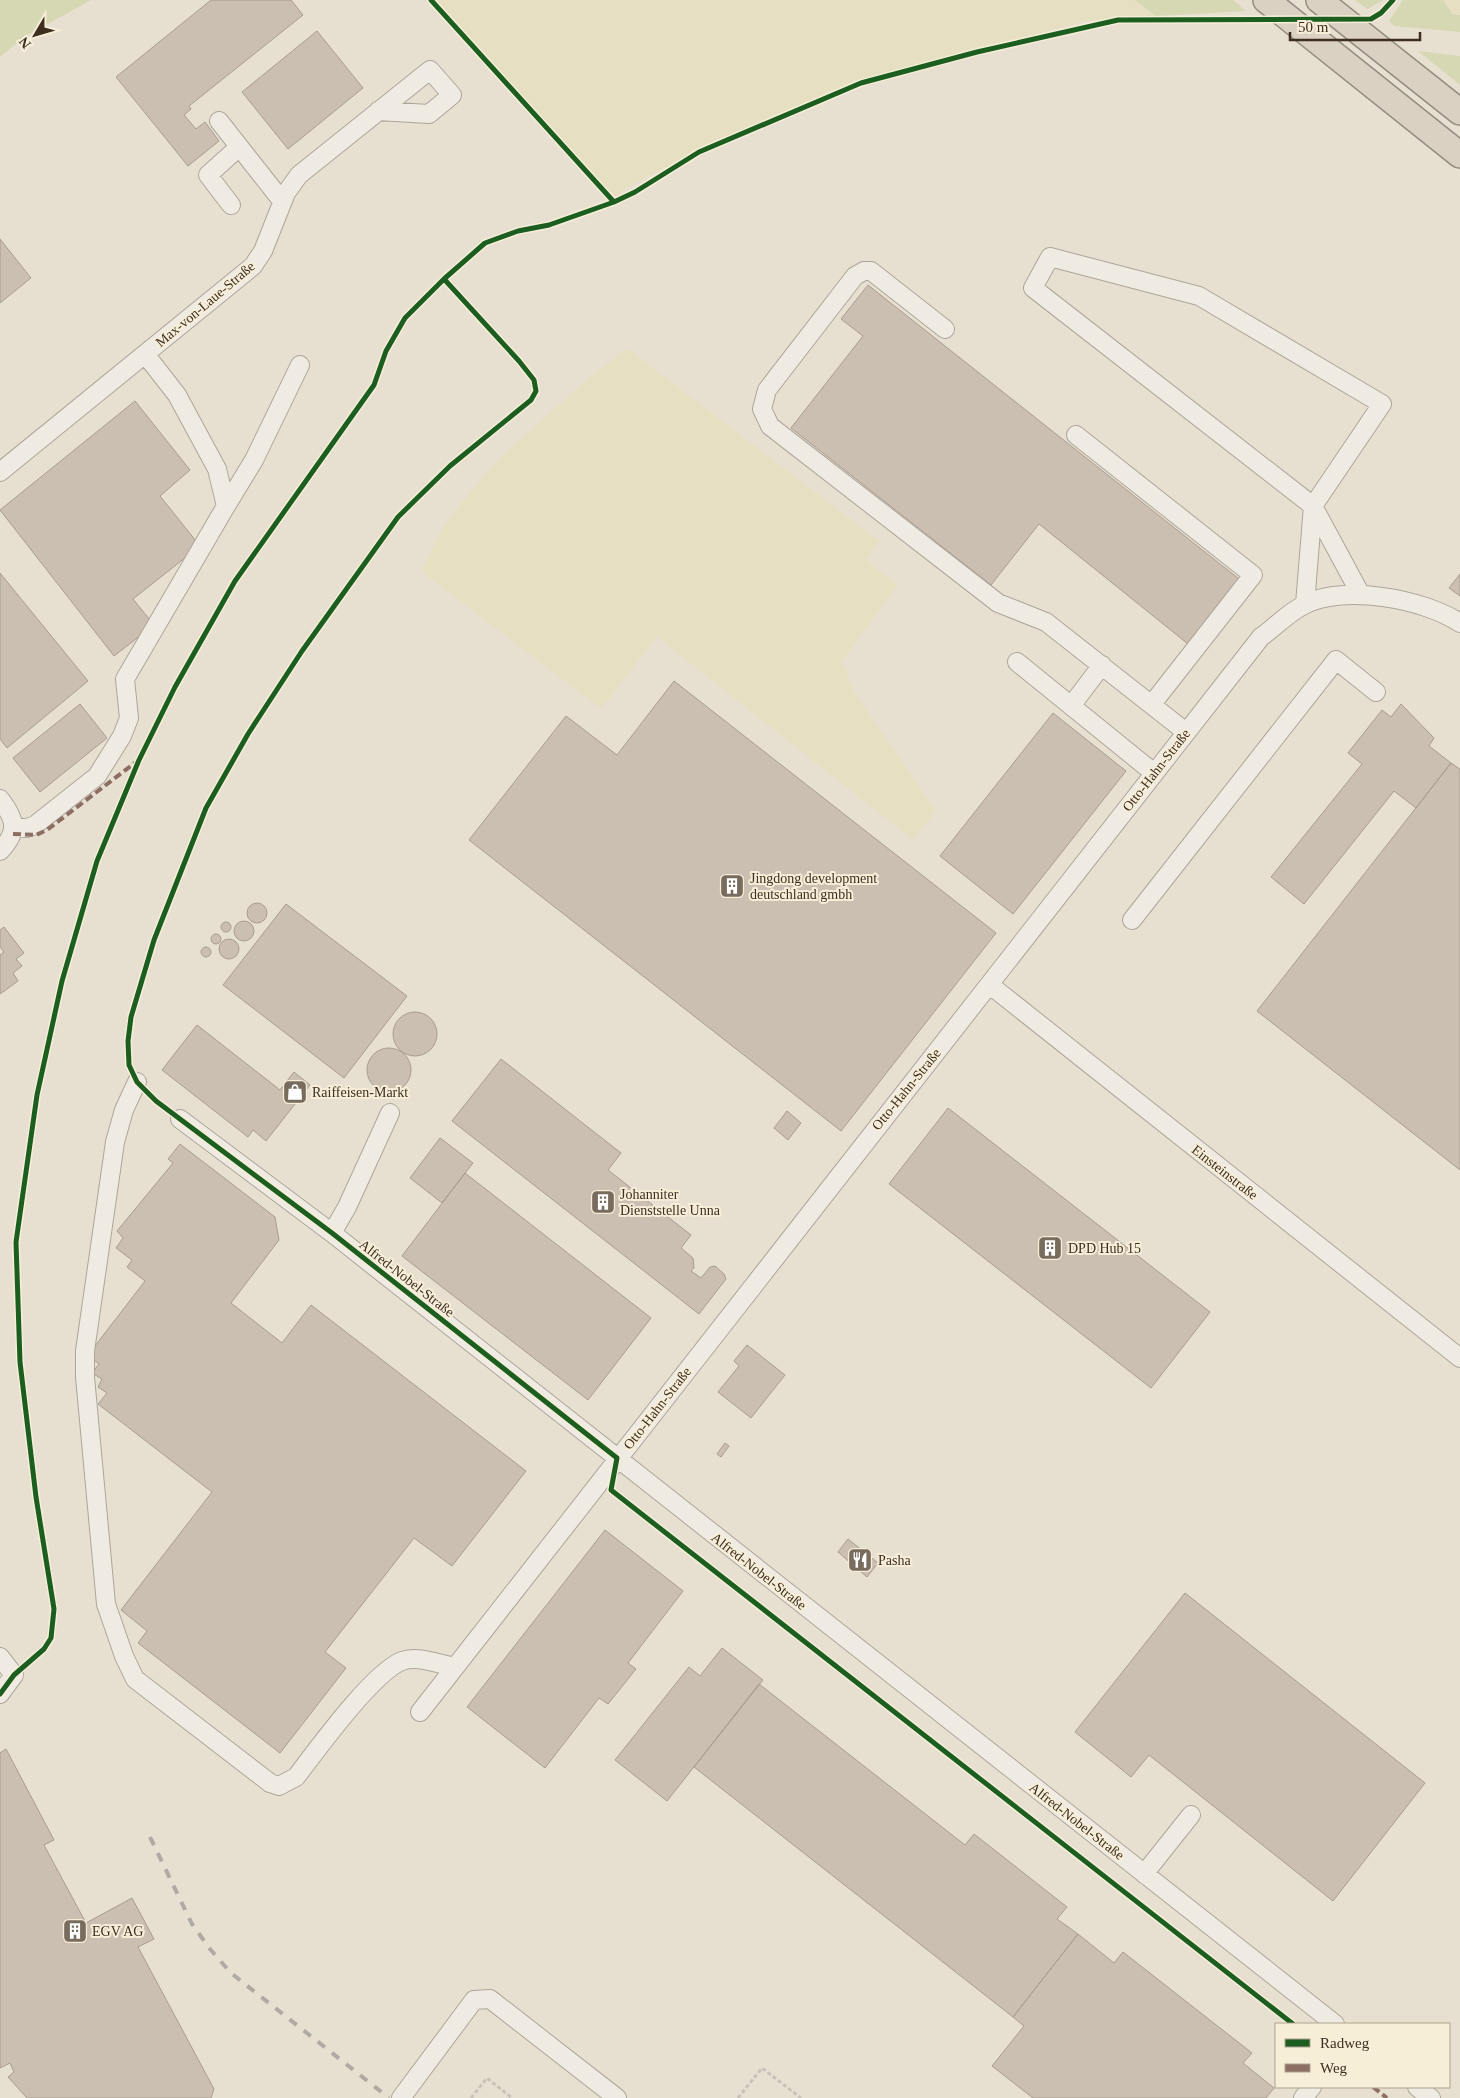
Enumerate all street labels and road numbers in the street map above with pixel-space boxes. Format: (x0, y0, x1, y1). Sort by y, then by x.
street label: Max-von-Laue-Straße (153, 259, 258, 350)
street label: Otto-Hahn-Straße (1120, 726, 1193, 814)
street label: Otto-Hahn-Straße (869, 1046, 944, 1133)
street label: Einsteinstraße (1189, 1142, 1261, 1203)
street label: Alfred-Nobel-Straße (356, 1237, 457, 1320)
street label: Otto-Hahn-Straße (621, 1364, 694, 1452)
street label: Alfred-Nobel-Straße (708, 1530, 809, 1613)
street label: Alfred-Nobel-Straße (1026, 1780, 1127, 1863)

